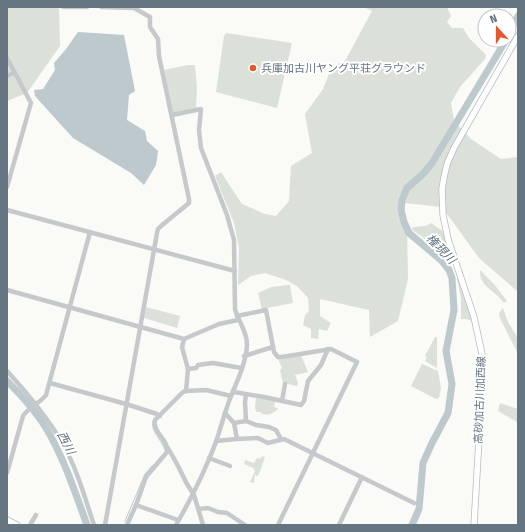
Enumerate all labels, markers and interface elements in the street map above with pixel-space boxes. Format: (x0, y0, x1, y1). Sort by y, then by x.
north arrow (477, 8, 517, 48)
text: N (488, 12, 499, 26)
place label: 兵庫加古川ヤング平荘グラウンド (261, 62, 426, 75)
marker: 兵庫加古川ヤング平荘グラウンド (248, 63, 258, 73)
water label: 権現川 (423, 231, 460, 268)
street label: 高砂加古川加西線 (472, 356, 488, 444)
water label: 西川 (54, 429, 79, 459)

